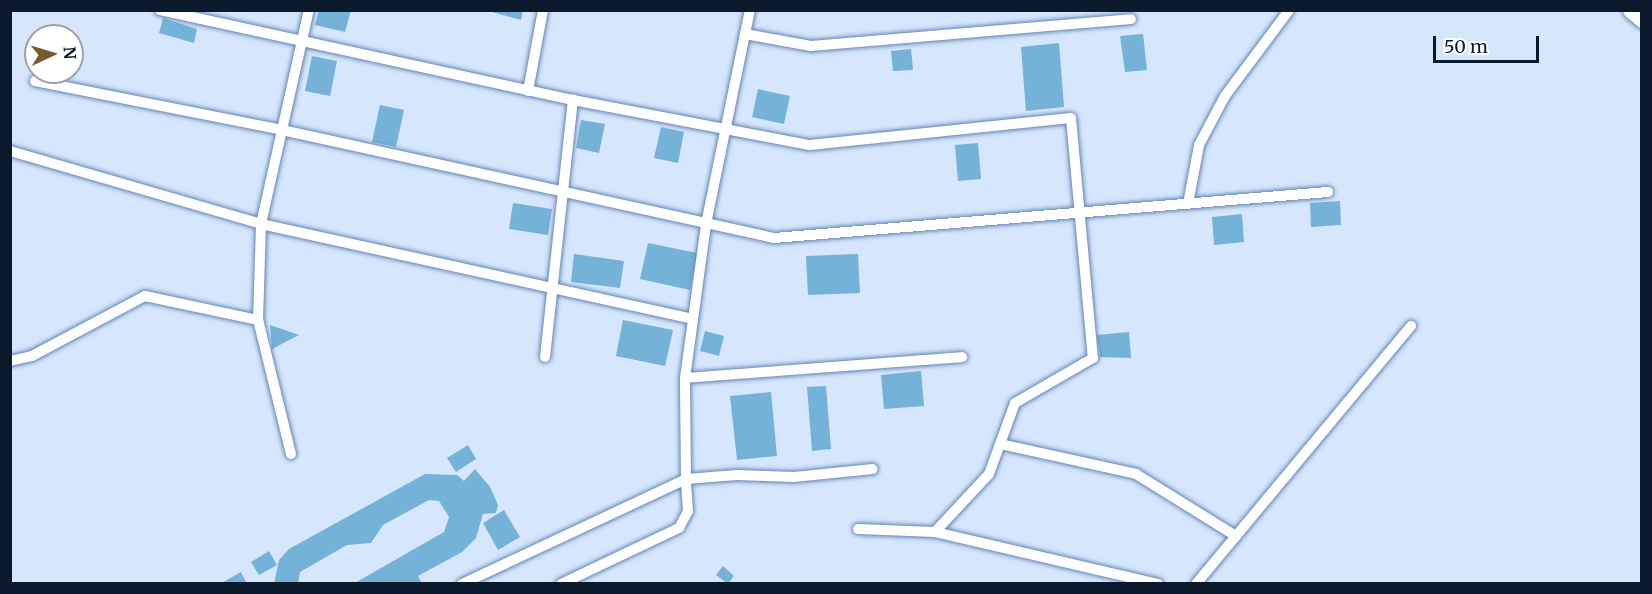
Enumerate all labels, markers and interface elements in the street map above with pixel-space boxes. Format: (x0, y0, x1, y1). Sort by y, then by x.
north arrow (24, 24, 84, 84)
scale bar (1436, 24, 1542, 62)
text: 50 m (1444, 35, 1488, 58)
text: N (60, 46, 80, 60)

